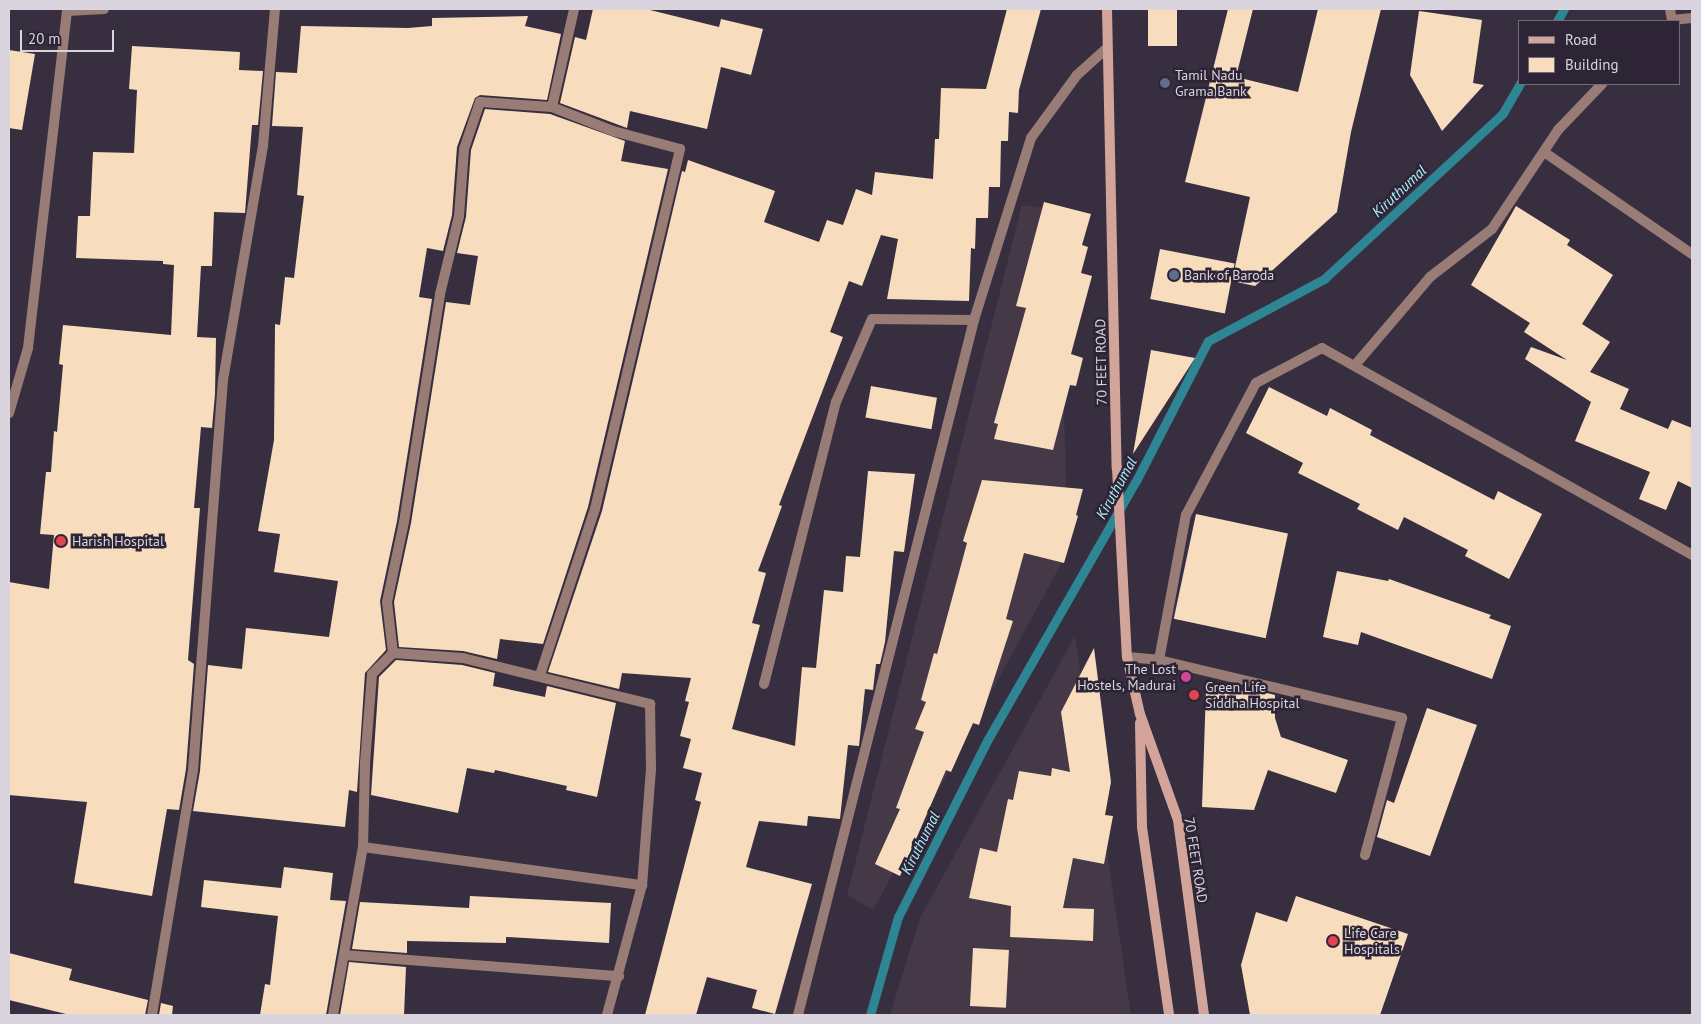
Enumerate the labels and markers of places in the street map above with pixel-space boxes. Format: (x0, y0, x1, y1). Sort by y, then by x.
place label: Tamil Nadu Grama Bank (1175, 67, 1247, 100)
marker: Tamil Nadu Grama Bank (1159, 77, 1171, 89)
place label: Bank of Baroda (1184, 267, 1275, 283)
marker: Bank of Baroda (1168, 269, 1180, 281)
place label: Harish Hospital (72, 533, 164, 549)
marker: Harish Hospital (54, 534, 68, 548)
place label: The Lost Hostels, Madurai (1076, 661, 1176, 694)
marker: The Lost Hostels, Madurai (1180, 671, 1192, 683)
place label: Green Life Siddha Hospital (1205, 679, 1299, 712)
marker: Green Life Siddha Hospital (1187, 688, 1201, 702)
place label: Life Care Hospitals (1344, 925, 1400, 958)
marker: Life Care Hospitals (1326, 934, 1340, 948)

